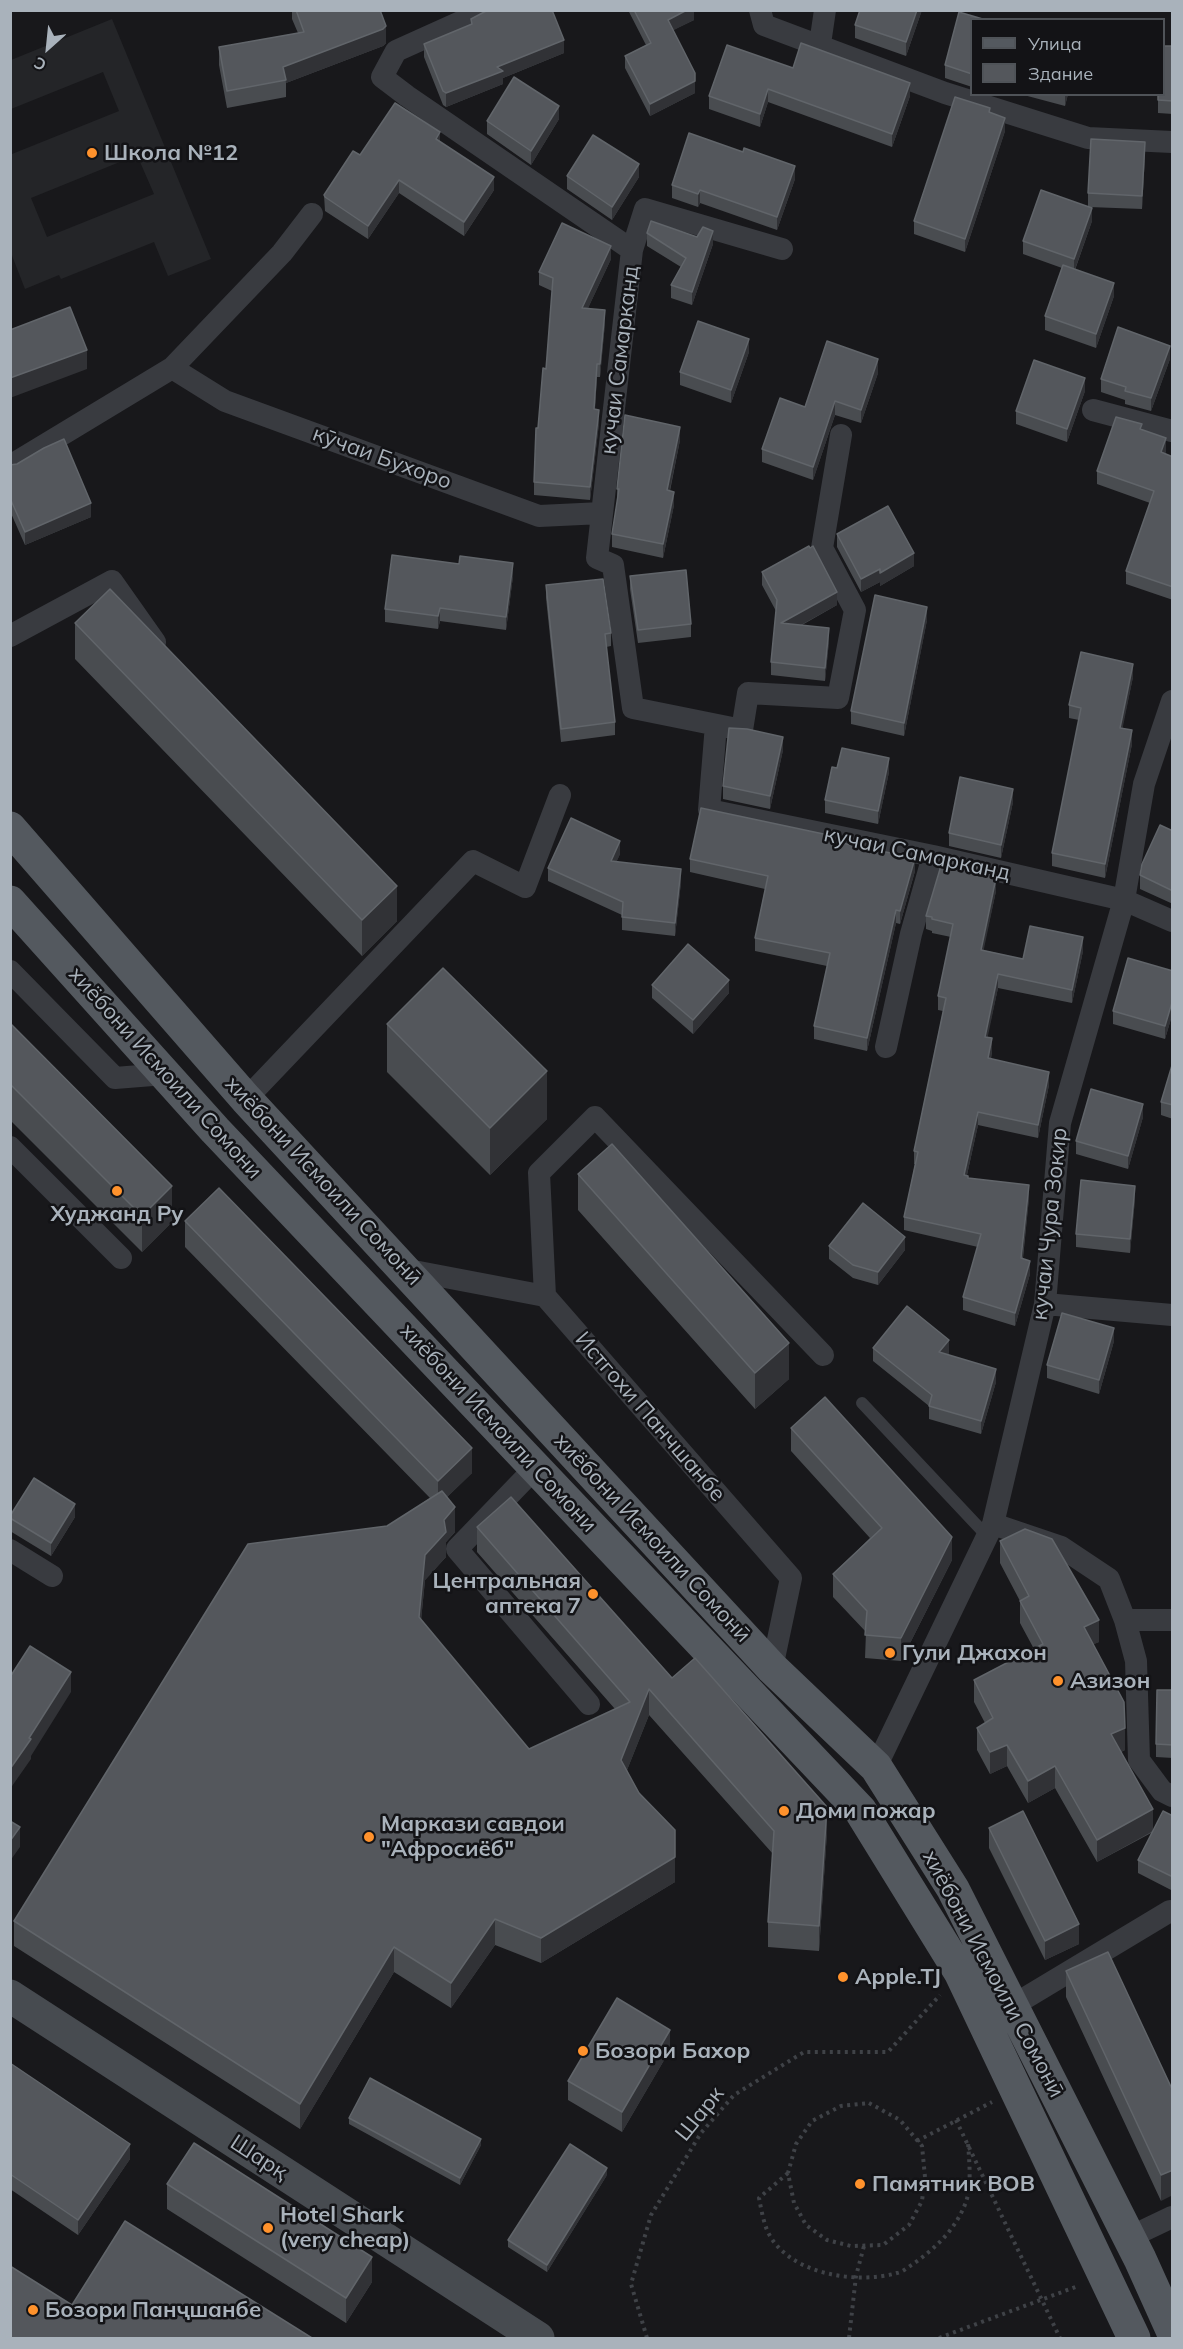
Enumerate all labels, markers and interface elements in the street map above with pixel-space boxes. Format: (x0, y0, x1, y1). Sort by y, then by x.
north arrow (18, 18, 78, 78)
legend (970, 18, 1165, 96)
text: Улица (1028, 32, 1082, 55)
text: С (30, 53, 49, 75)
text: Здание (1028, 62, 1093, 85)
place label: Школа №12 (104, 140, 238, 166)
marker: Школа №12 (85, 146, 99, 160)
street label: кучаи Самарканд (595, 264, 645, 456)
street label: кӯчаи Бухоро (309, 421, 455, 495)
street label: кучаи Самарканд (821, 821, 1013, 887)
street label: хиёбони Исмоили Сомони (63, 962, 267, 1184)
street label: хиёбони Исмоили Сомонӣ (219, 1071, 427, 1291)
street label: кучаи Чура Зокир (1027, 1126, 1073, 1322)
marker: Худжанд Ру (110, 1184, 124, 1198)
place label: Худжанд Ру (50, 1201, 184, 1227)
street label: хиёбони Исмоили Сомони (394, 1318, 602, 1538)
street label: Истгохи Панчшанбе (569, 1327, 731, 1507)
street label: хиёбони Исмоили Сомонӣ (548, 1428, 756, 1648)
place label: Центральная аптека 7 (433, 1568, 581, 1620)
marker: Центральная аптека 7 (586, 1587, 600, 1601)
place label: Гули Джахон (902, 1640, 1047, 1666)
marker: Гули Джахон (883, 1646, 897, 1660)
place label: Азизон (1070, 1668, 1150, 1694)
marker: Азизон (1051, 1674, 1065, 1688)
place label: Доми пожар (796, 1798, 936, 1824)
marker: Доми пожар (777, 1804, 791, 1818)
place label: Маркази савдои "Афросиёб" (381, 1811, 565, 1862)
marker: Маркази савдои "Афросиёб" (362, 1830, 376, 1844)
street label: хиёбони Исмоили Сомонӣ (917, 1846, 1069, 2102)
place label: Apple.TJ (855, 1964, 941, 1990)
marker: Apple.TJ (836, 1970, 850, 1984)
place label: Бозори Бахор (595, 2038, 751, 2064)
marker: Бозори Бахор (576, 2044, 590, 2058)
street label: Шарк (670, 2081, 730, 2147)
street label: Шарқ (225, 2130, 293, 2186)
place label: Памятник ВОВ (872, 2171, 1035, 2197)
marker: Памятник ВОВ (853, 2177, 867, 2191)
place label: Hotel Shark (very cheap) (280, 2202, 410, 2254)
marker: Hotel Shark (very cheap) (261, 2221, 275, 2235)
place label: Бозори Панҷшанбе (45, 2297, 261, 2323)
marker: Бозори Панҷшанбе (26, 2303, 40, 2317)

